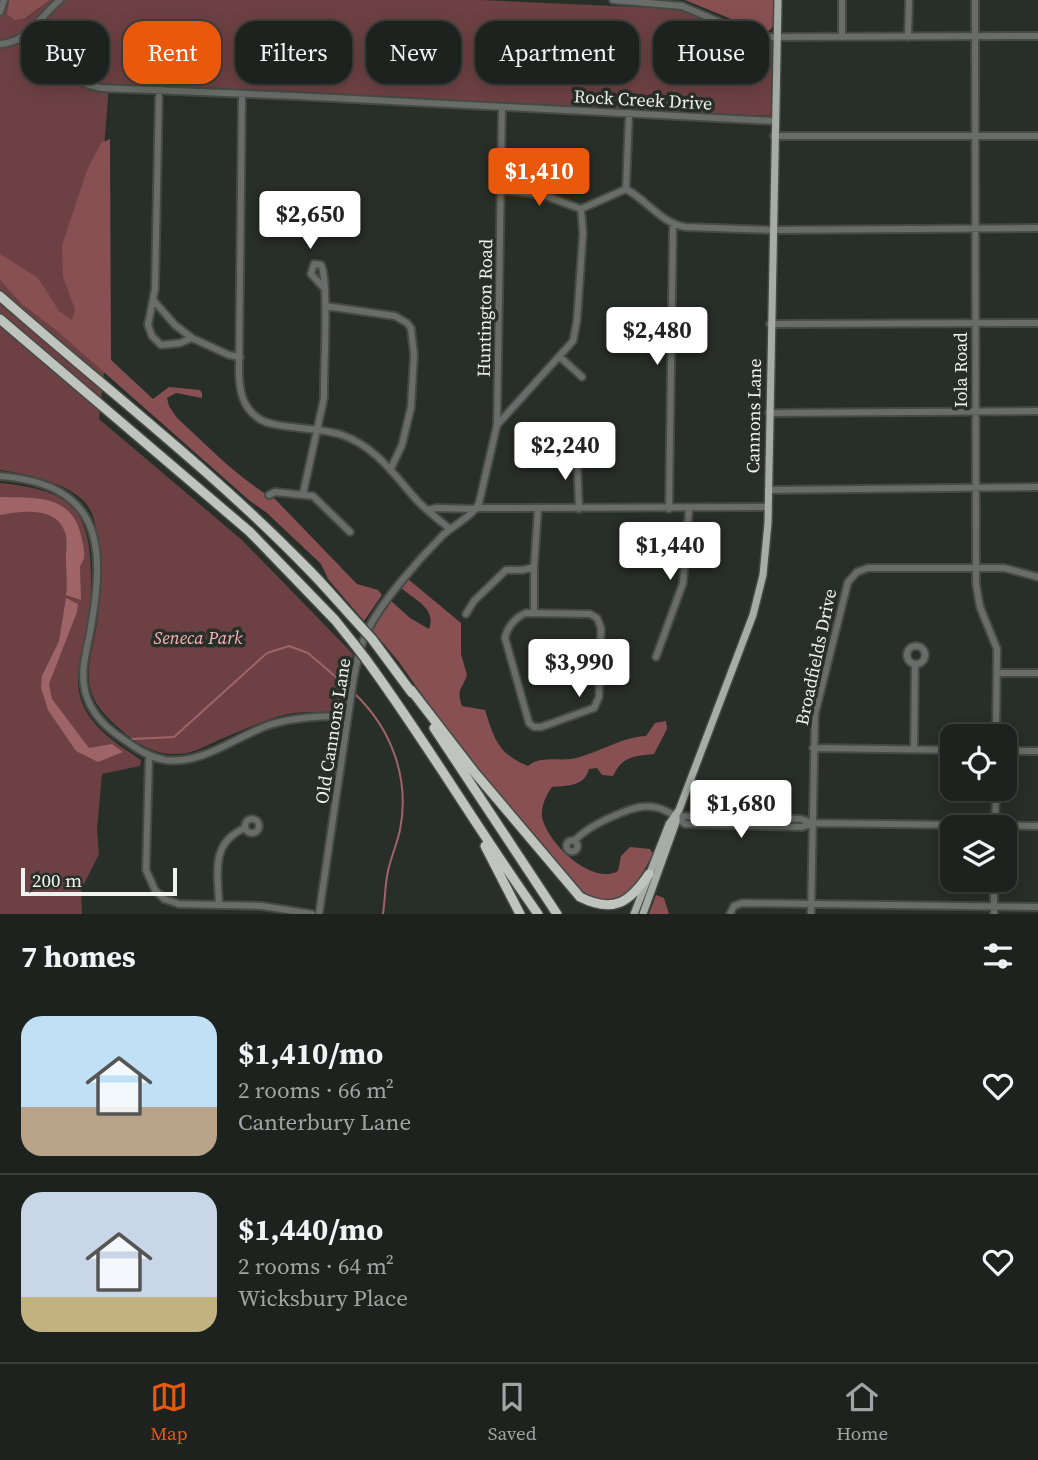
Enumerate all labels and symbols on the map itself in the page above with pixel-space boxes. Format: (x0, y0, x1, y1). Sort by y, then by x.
street label: Rock Creek Drive (573, 83, 713, 116)
pin: $1,410 (482, 148, 596, 208)
pin: $2,650 (253, 191, 367, 251)
street label: Huntington Road (471, 239, 498, 377)
pin: $2,480 (600, 308, 714, 367)
street label: Iola Road (948, 332, 973, 408)
street label: Cannons Lane (740, 358, 767, 474)
pin: $2,240 (508, 422, 622, 482)
pin: $1,440 (613, 522, 727, 582)
street label: Broadfields Drive (789, 586, 842, 727)
park label: Seneca Park (154, 625, 243, 650)
pin: $3,990 (522, 640, 636, 699)
street label: Old Cannons Lane (309, 656, 356, 806)
pin: $1,680 (684, 780, 798, 840)
scale bar (21, 865, 177, 897)

